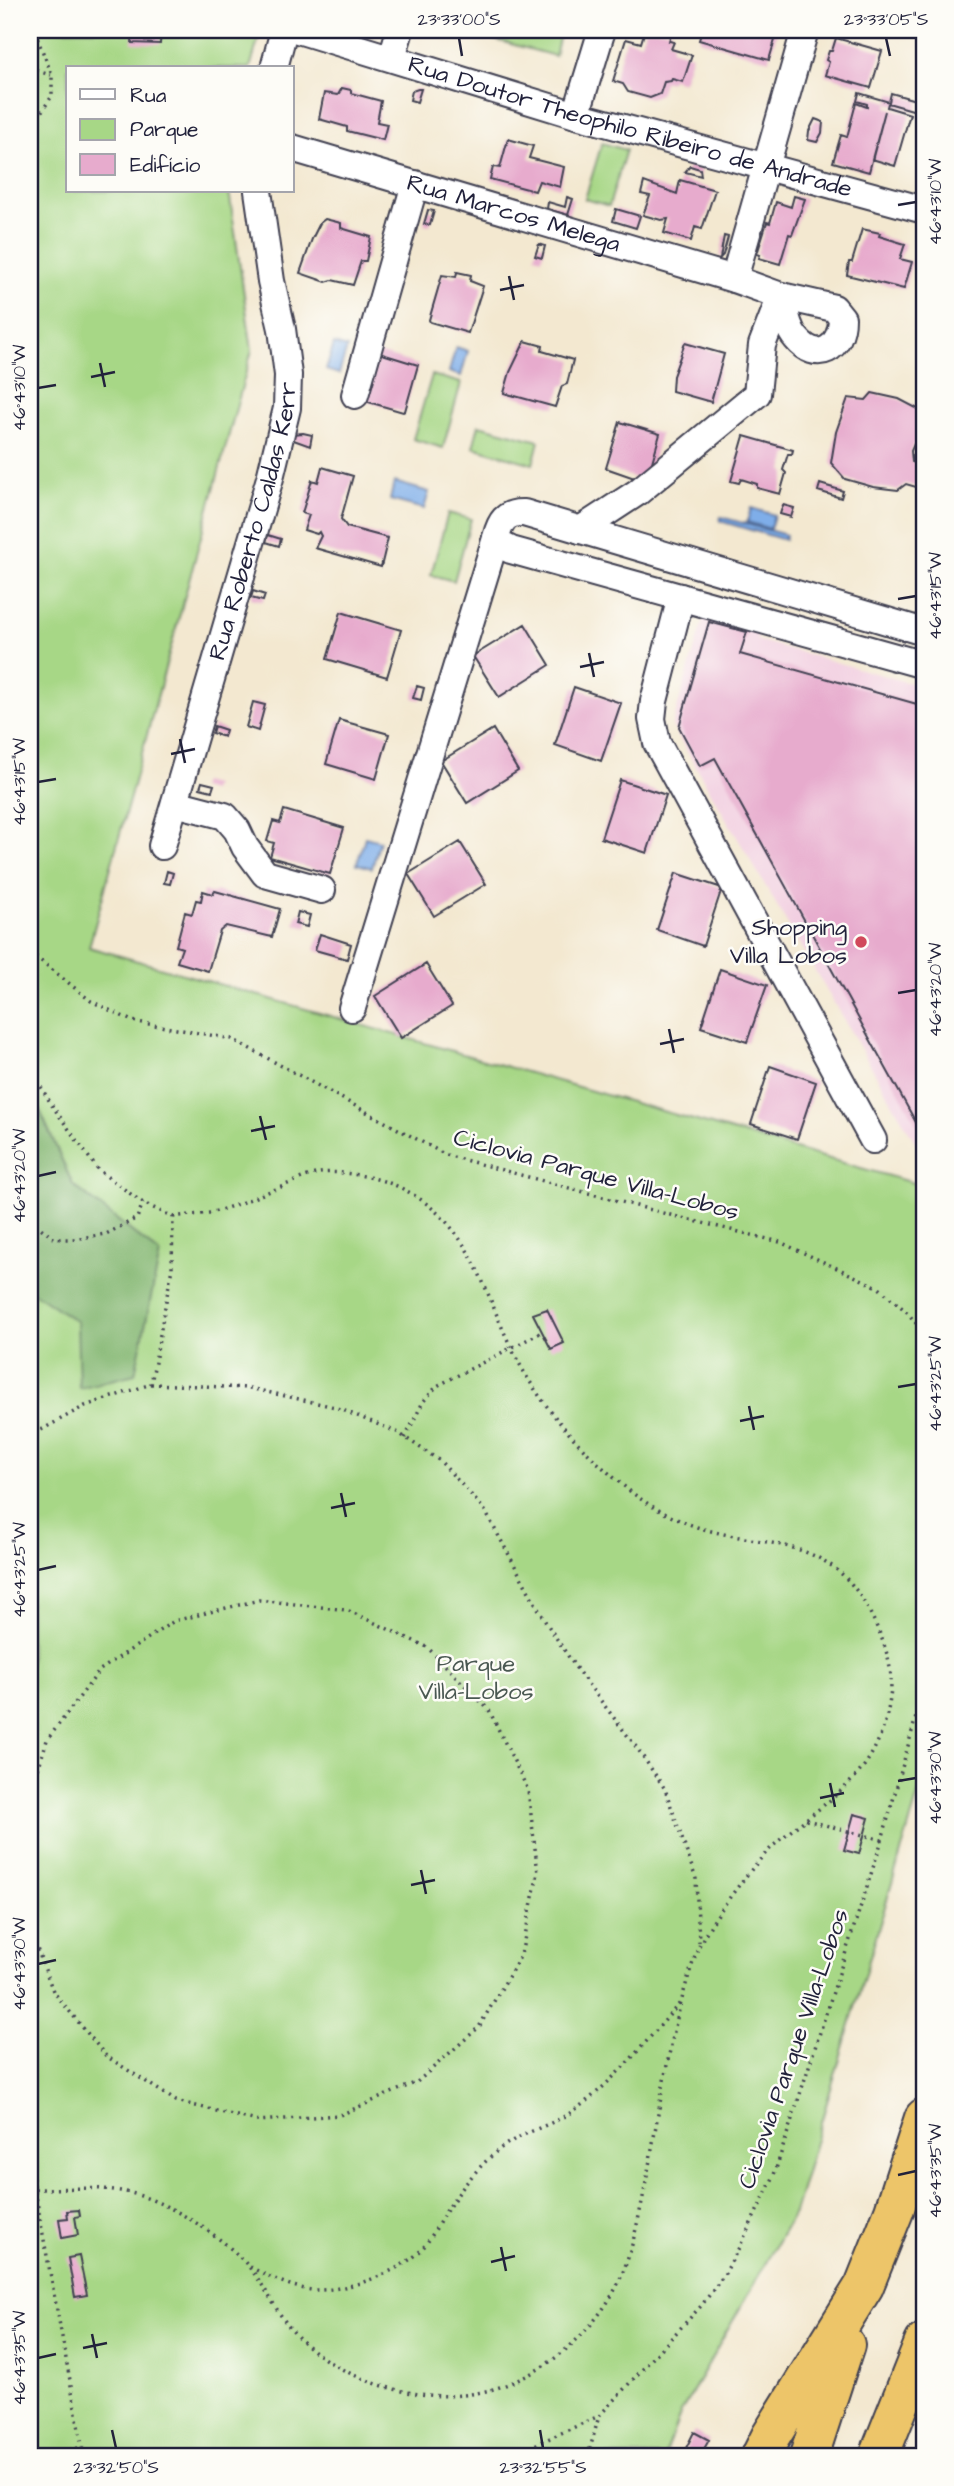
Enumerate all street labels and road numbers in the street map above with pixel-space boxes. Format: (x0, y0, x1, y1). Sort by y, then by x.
street label: Rua Doutor Theophilo Ribeiro de Andrade (404, 48, 856, 207)
street label: Rua Marcos Melega (403, 166, 624, 261)
street label: Rua Roberto Caldas Kerr (200, 381, 305, 664)
street label: Ciclovia Parque Villa-Lobos (450, 1121, 742, 1229)
street label: Ciclovia Parque Villa-Lobos (730, 1905, 858, 2193)

